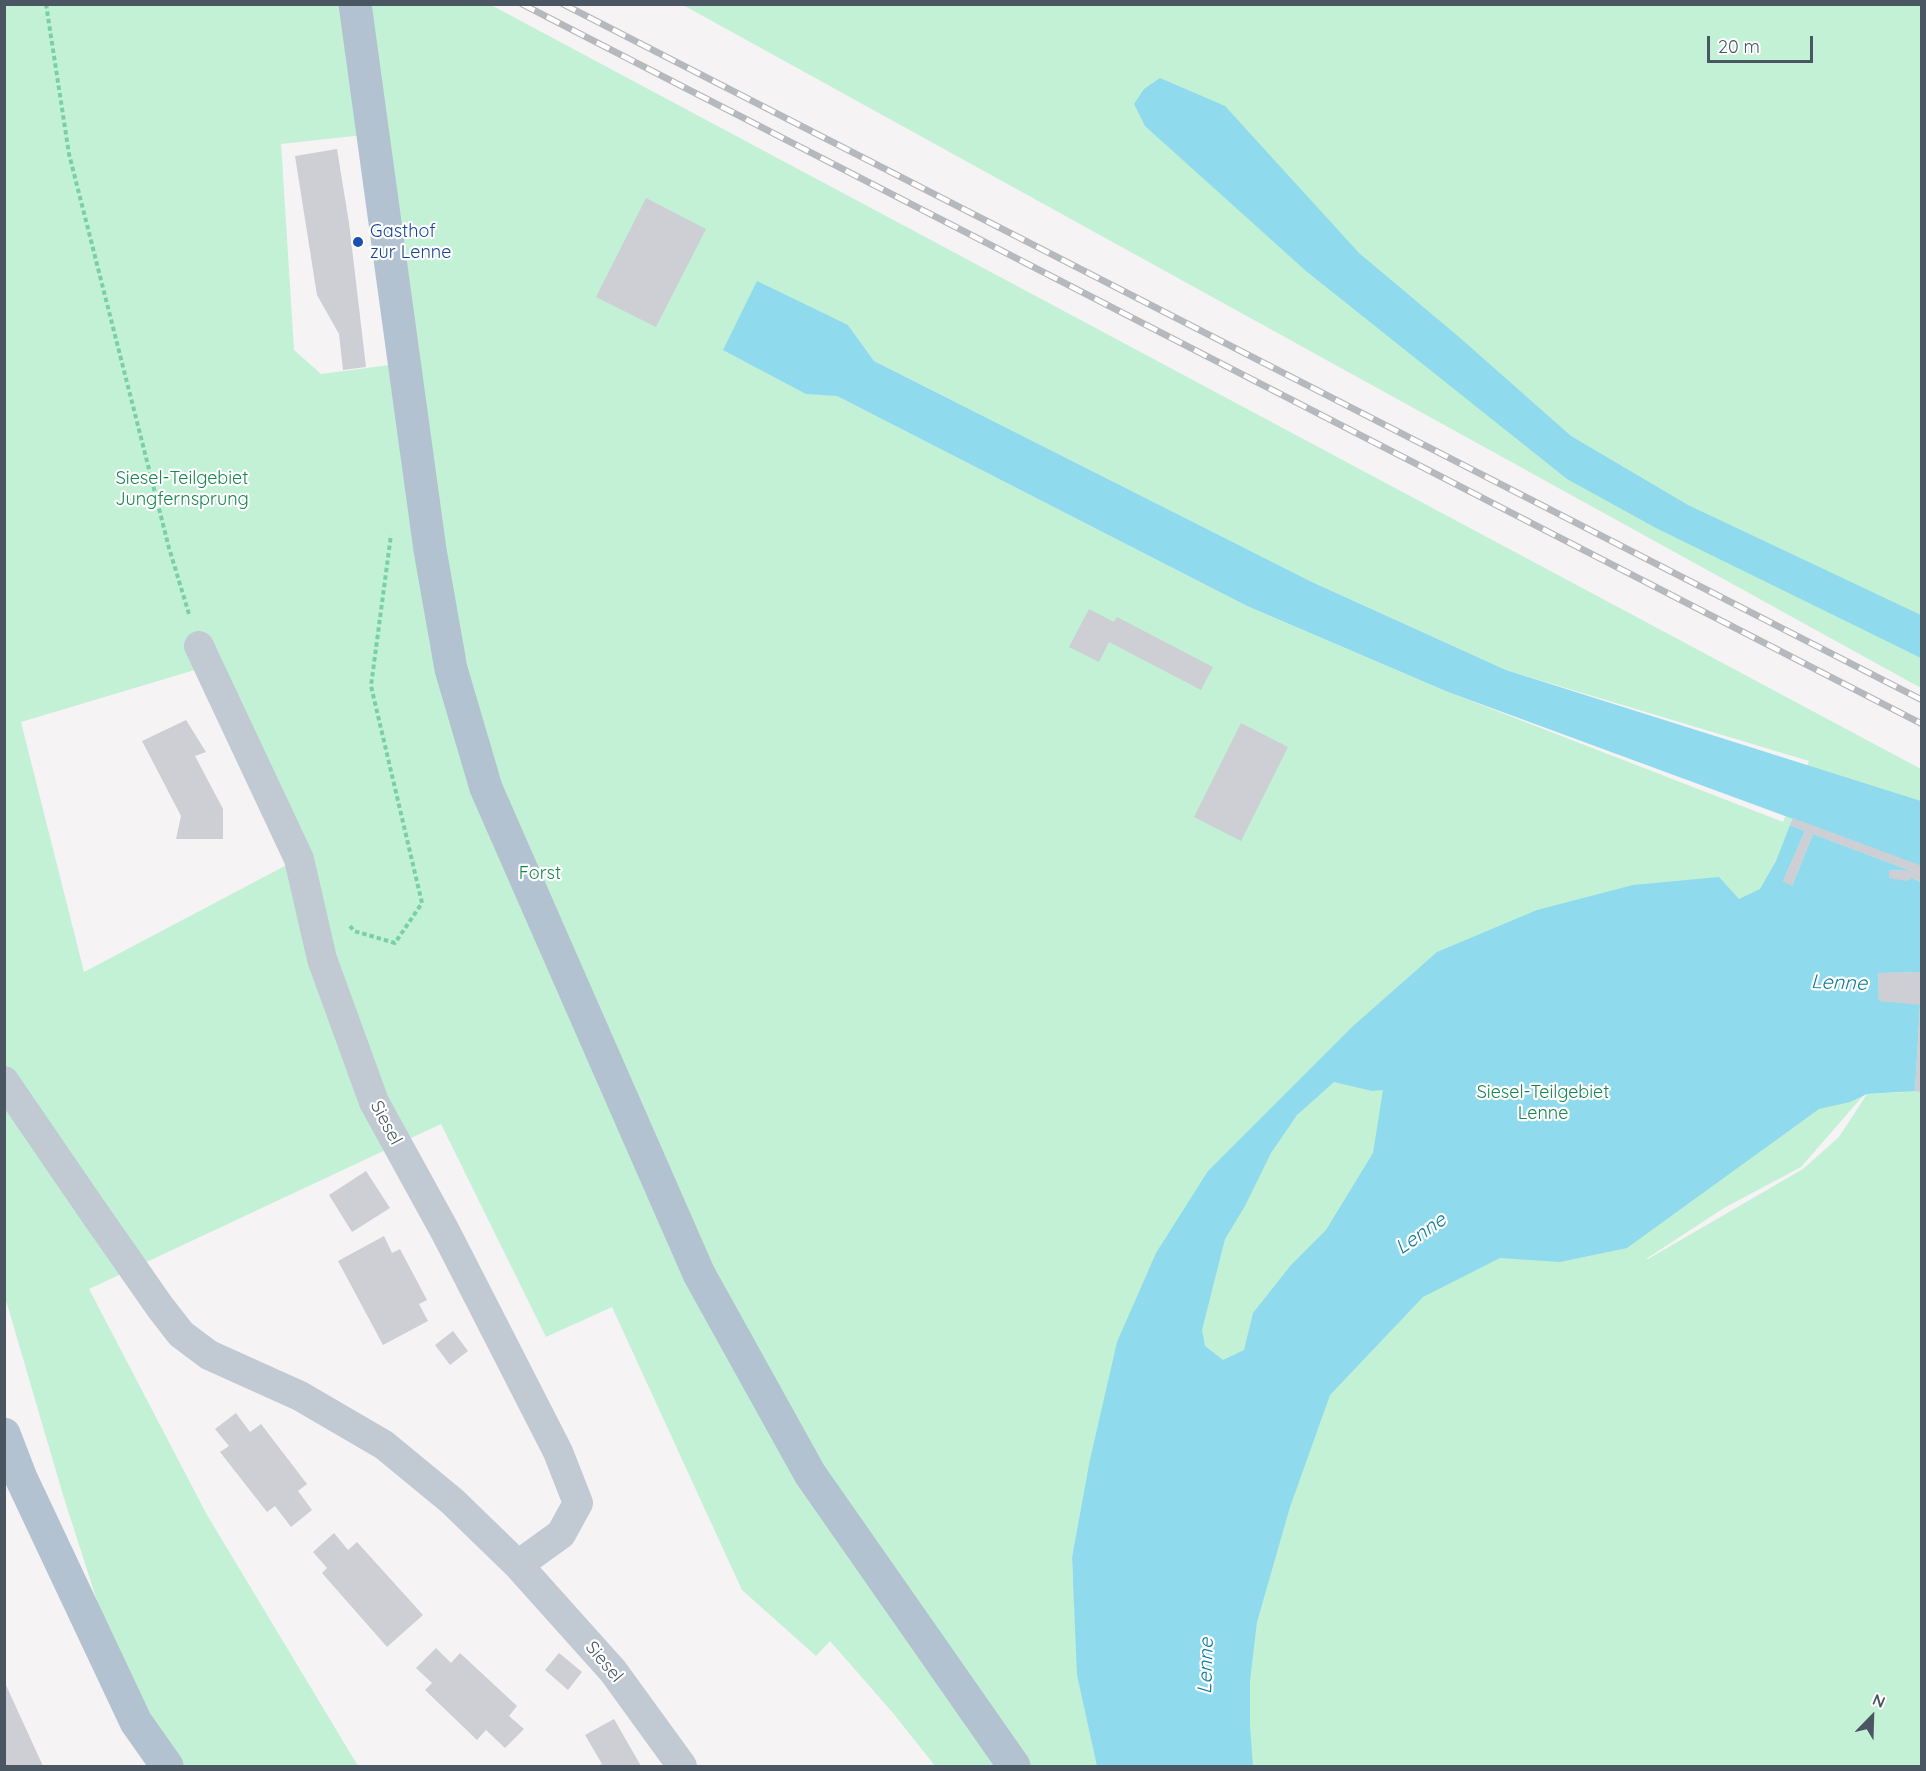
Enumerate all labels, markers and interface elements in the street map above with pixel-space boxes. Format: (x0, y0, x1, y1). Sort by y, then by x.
scale bar (1710, 24, 1816, 62)
text: 20 m (1718, 35, 1760, 58)
place label: Gasthof zur Lenne (370, 221, 451, 264)
marker: Gasthof zur Lenne (351, 235, 365, 249)
park label: Siesel-Teilgebiet Jungfernsprung (115, 468, 249, 510)
park label: Forst (519, 863, 561, 885)
water label: Lenne (1810, 970, 1868, 996)
park label: Siesel-Teilgebiet Lenne (1477, 1082, 1609, 1124)
street label: Siesel (365, 1097, 407, 1149)
water label: Lenne (1391, 1208, 1451, 1260)
street label: Siesel (581, 1637, 627, 1687)
water label: Lenne (1193, 1637, 1219, 1695)
north arrow (1842, 1687, 1902, 1747)
text: N (1870, 1689, 1888, 1712)

